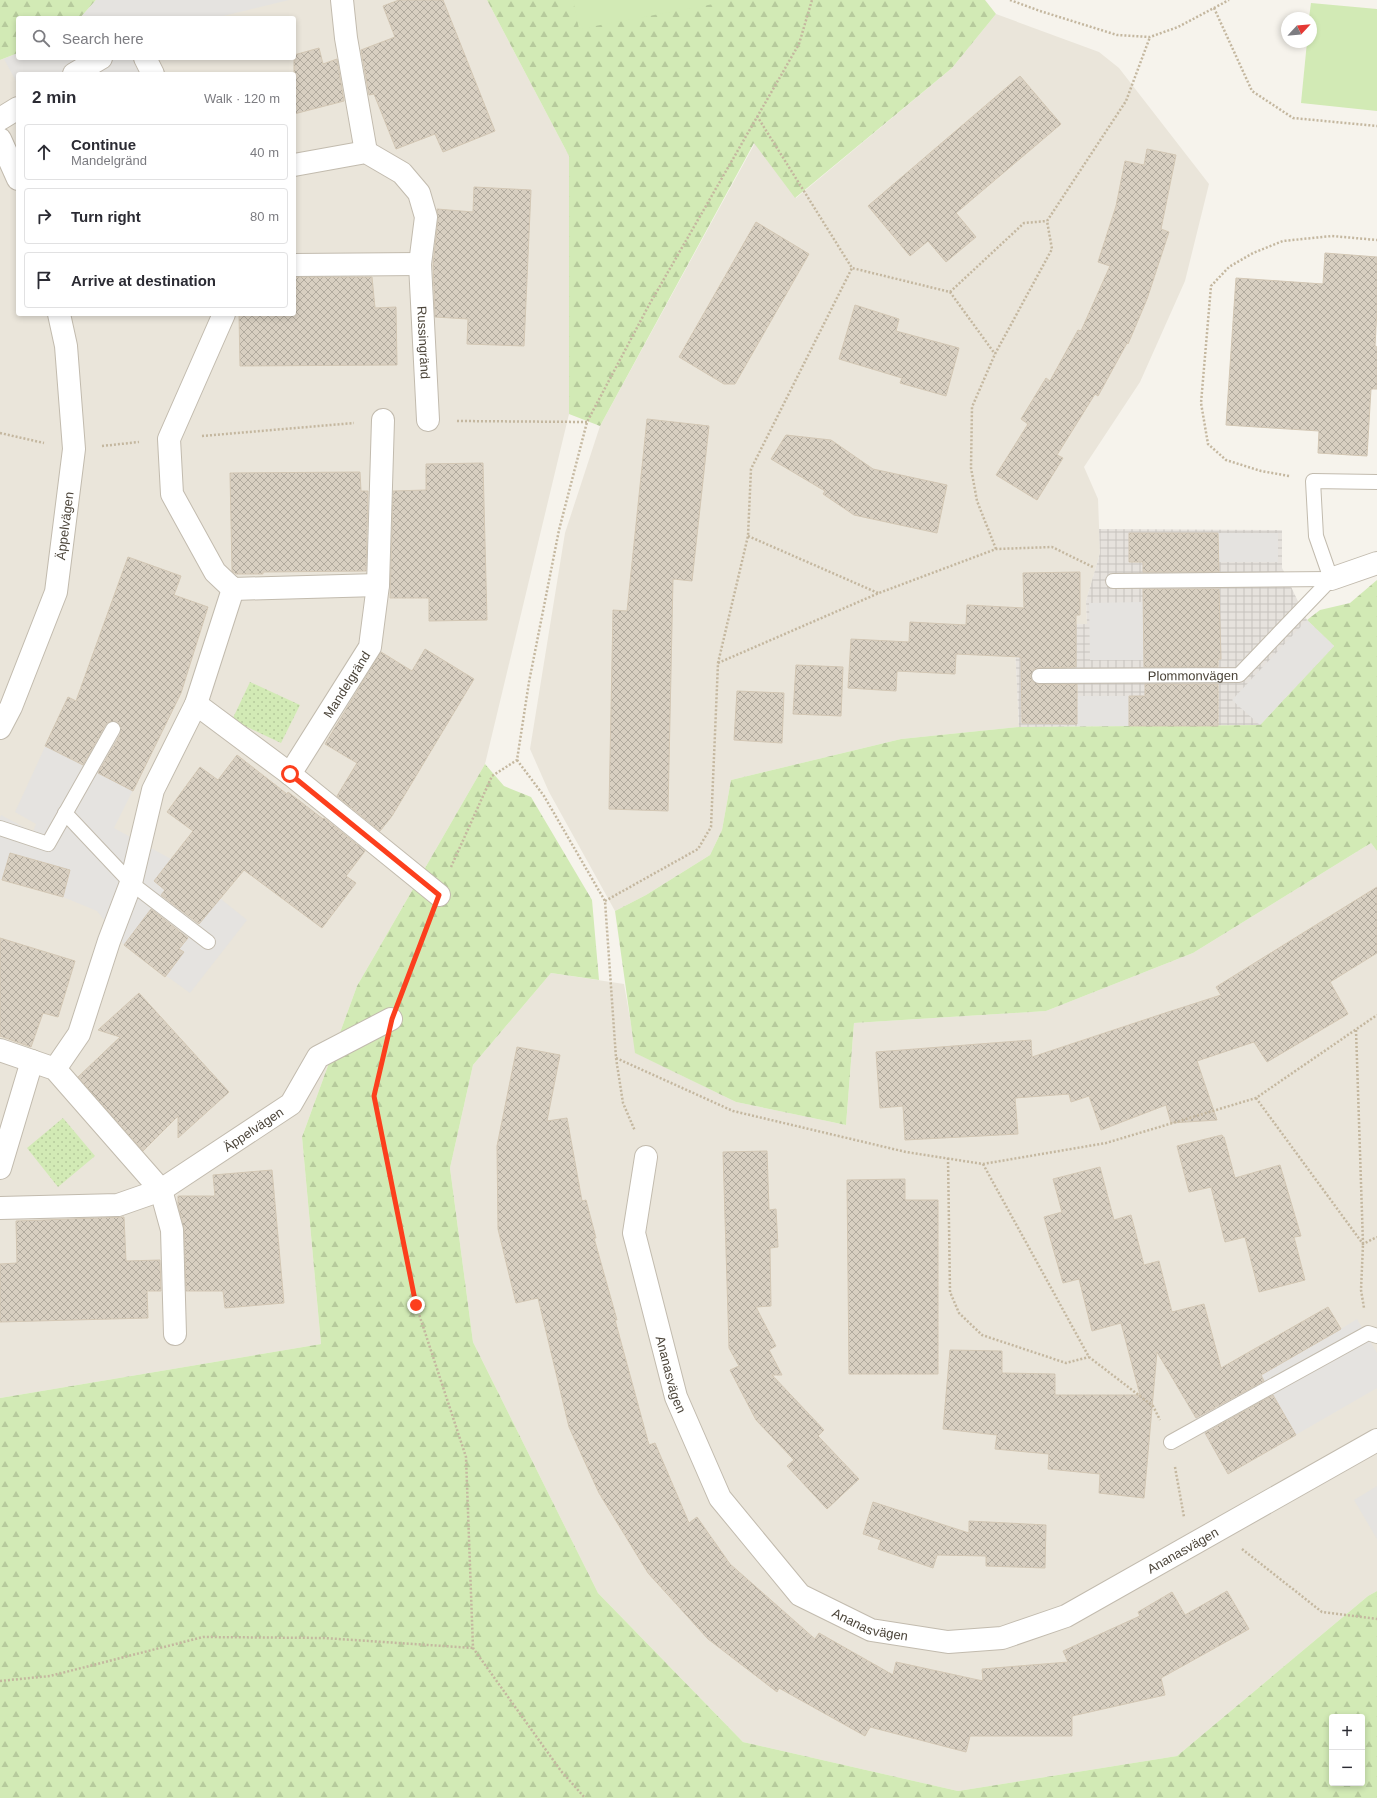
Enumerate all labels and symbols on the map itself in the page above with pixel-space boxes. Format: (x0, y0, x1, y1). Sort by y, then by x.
north arrow (1281, 12, 1317, 48)
street label: Russingränd (414, 306, 433, 379)
street label: Äppelvägen (53, 491, 77, 561)
street label: Mandelgränd (320, 648, 374, 721)
street label: Plommonvägen (1148, 668, 1238, 683)
route start (281, 765, 299, 783)
street label: Äppelvägen (221, 1104, 286, 1155)
route end (407, 1296, 425, 1314)
street label: Ananasvägen (653, 1334, 689, 1415)
street label: Ananasvägen (1145, 1524, 1221, 1577)
street label: Ananasvägen (830, 1605, 909, 1644)

